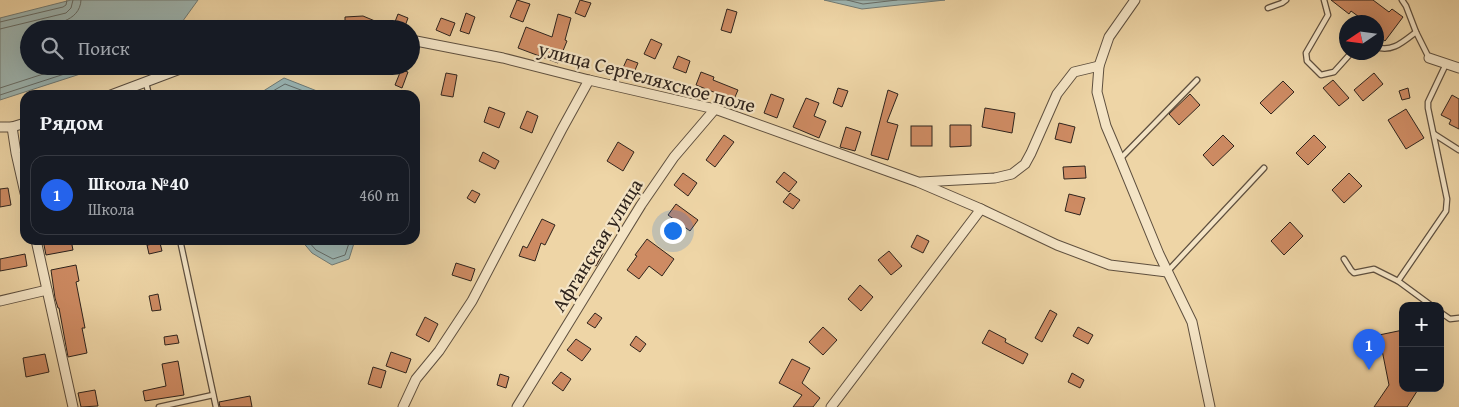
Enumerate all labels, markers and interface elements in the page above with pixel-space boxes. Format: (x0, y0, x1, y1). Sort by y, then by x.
north arrow (1339, 15, 1384, 60)
search box (20, 20, 420, 75)
street label: улица Сергеляхское поле (534, 33, 759, 119)
icon: search (38, 34, 66, 62)
text: Поиск (78, 34, 130, 62)
text: Рядом (40, 107, 103, 138)
text: Школа №40 (88, 169, 189, 197)
street label: Афганская улица (544, 172, 650, 317)
text: 1 (53, 183, 61, 207)
text: 460 m (359, 183, 399, 207)
text: Школа (88, 197, 134, 221)
your location (660, 218, 686, 244)
map controls (1399, 302, 1444, 392)
button: + (1399, 302, 1444, 347)
pin: 1 (1353, 329, 1385, 370)
button: − (1399, 347, 1444, 392)

